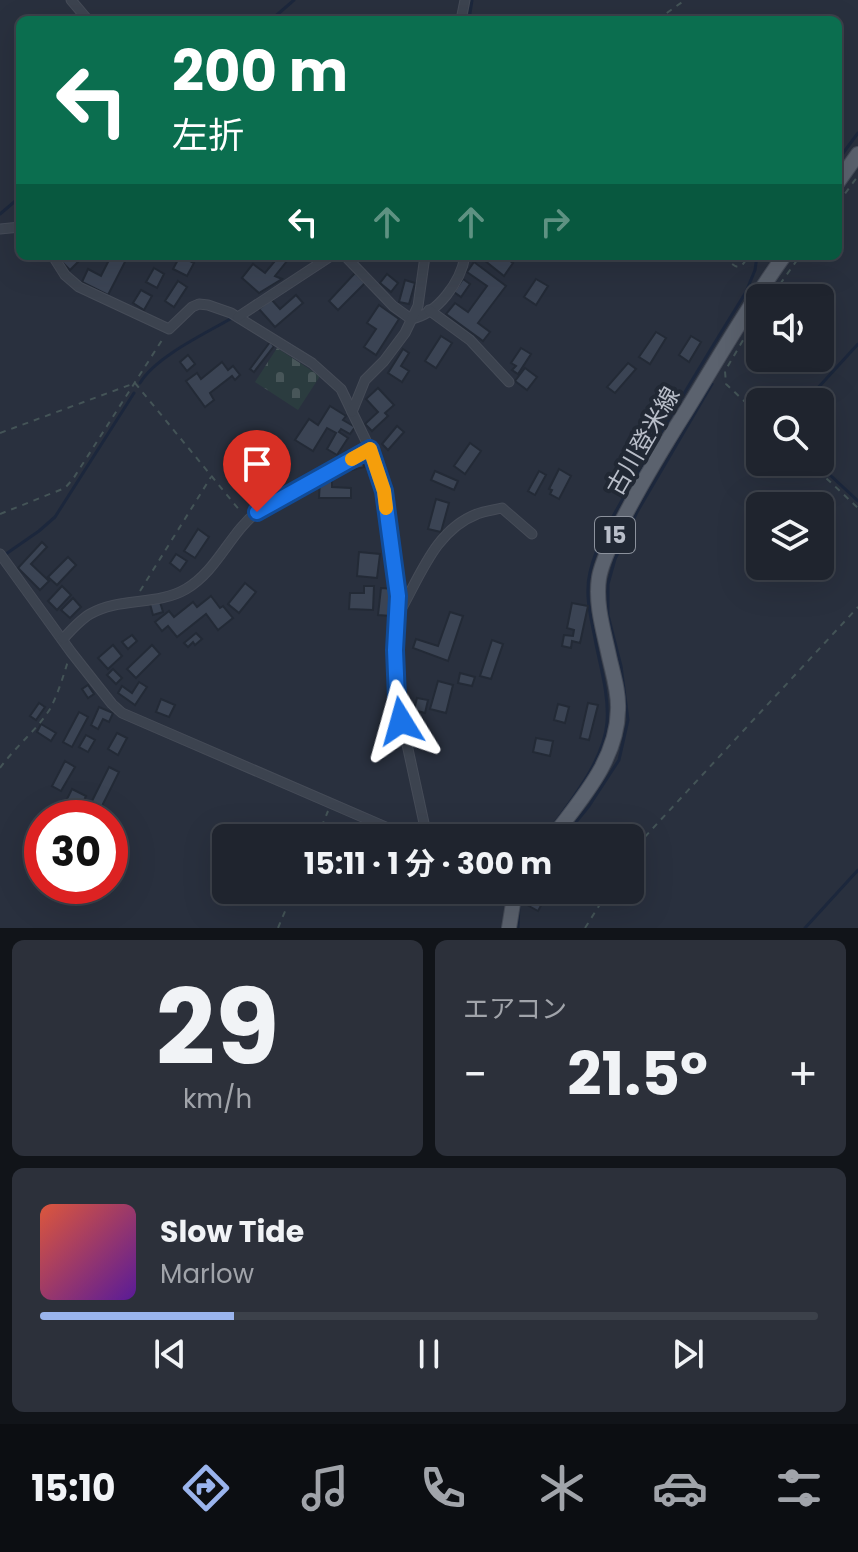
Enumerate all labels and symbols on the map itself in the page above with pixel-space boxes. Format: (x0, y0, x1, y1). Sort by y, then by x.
street label: 古川登米線 (599, 381, 687, 501)
pin (223, 430, 291, 512)
road number: 15 (595, 517, 635, 553)
position arrow (359, 679, 443, 763)
speed limit sign: 30 (24, 800, 128, 904)

